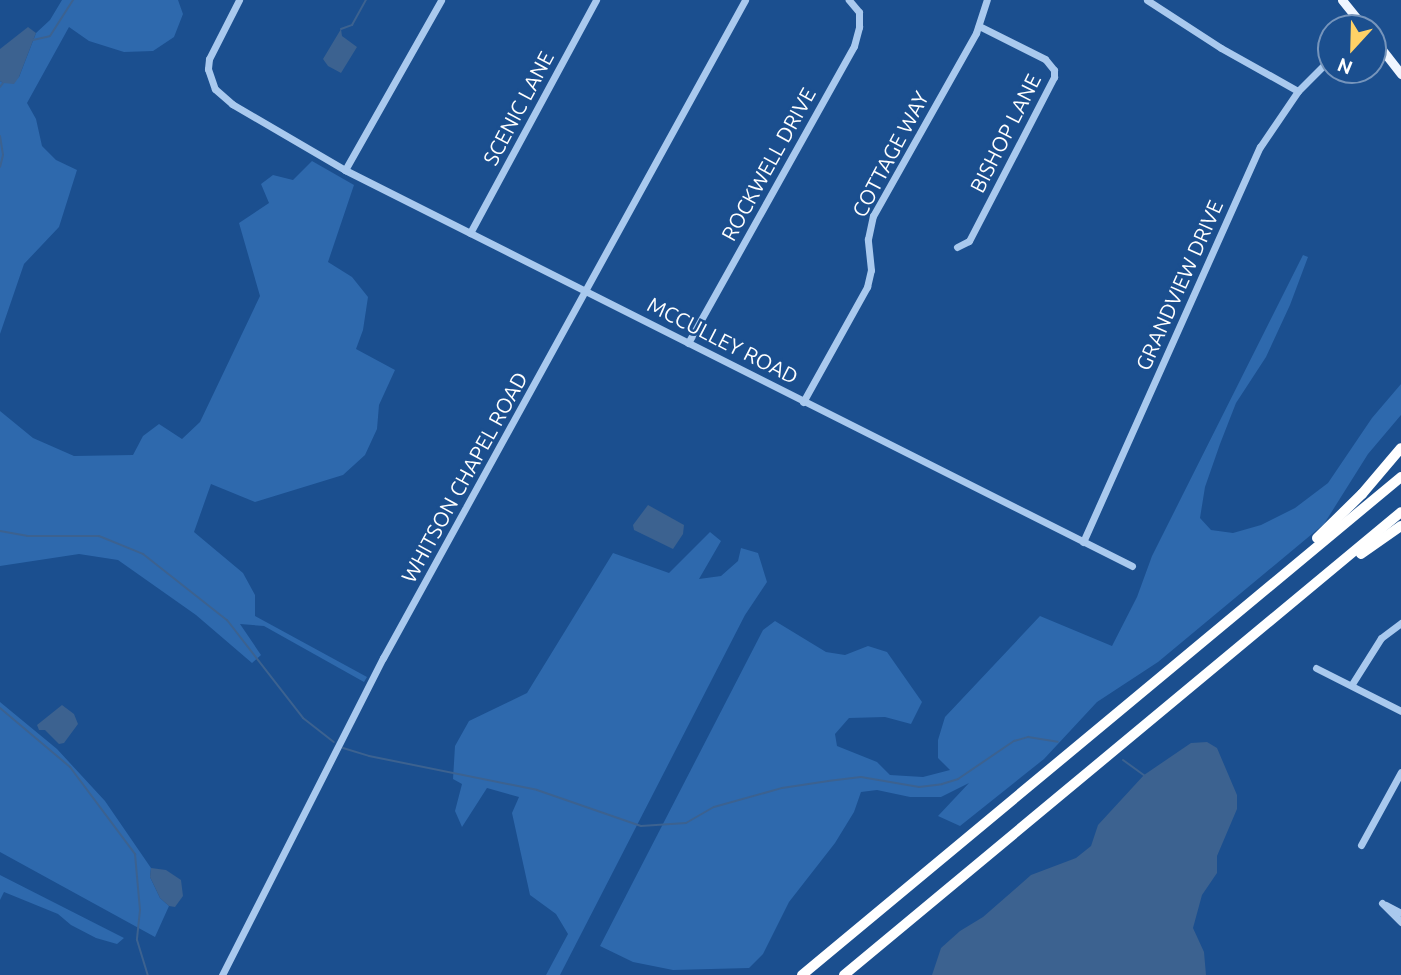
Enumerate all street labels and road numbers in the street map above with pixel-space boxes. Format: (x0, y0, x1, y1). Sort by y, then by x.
street label: SCENIC LANE (477, 47, 559, 169)
street label: BISHOP LANE (964, 69, 1046, 197)
street label: ROCKWELL DRIVE (716, 83, 820, 245)
street label: COTTAGE WAY (846, 87, 934, 221)
street label: GRANDVIEW DRIVE (1130, 196, 1228, 374)
street label: MCCULLEY ROAD (643, 291, 803, 389)
street label: WHITSON CHAPEL ROAD (396, 367, 532, 587)

